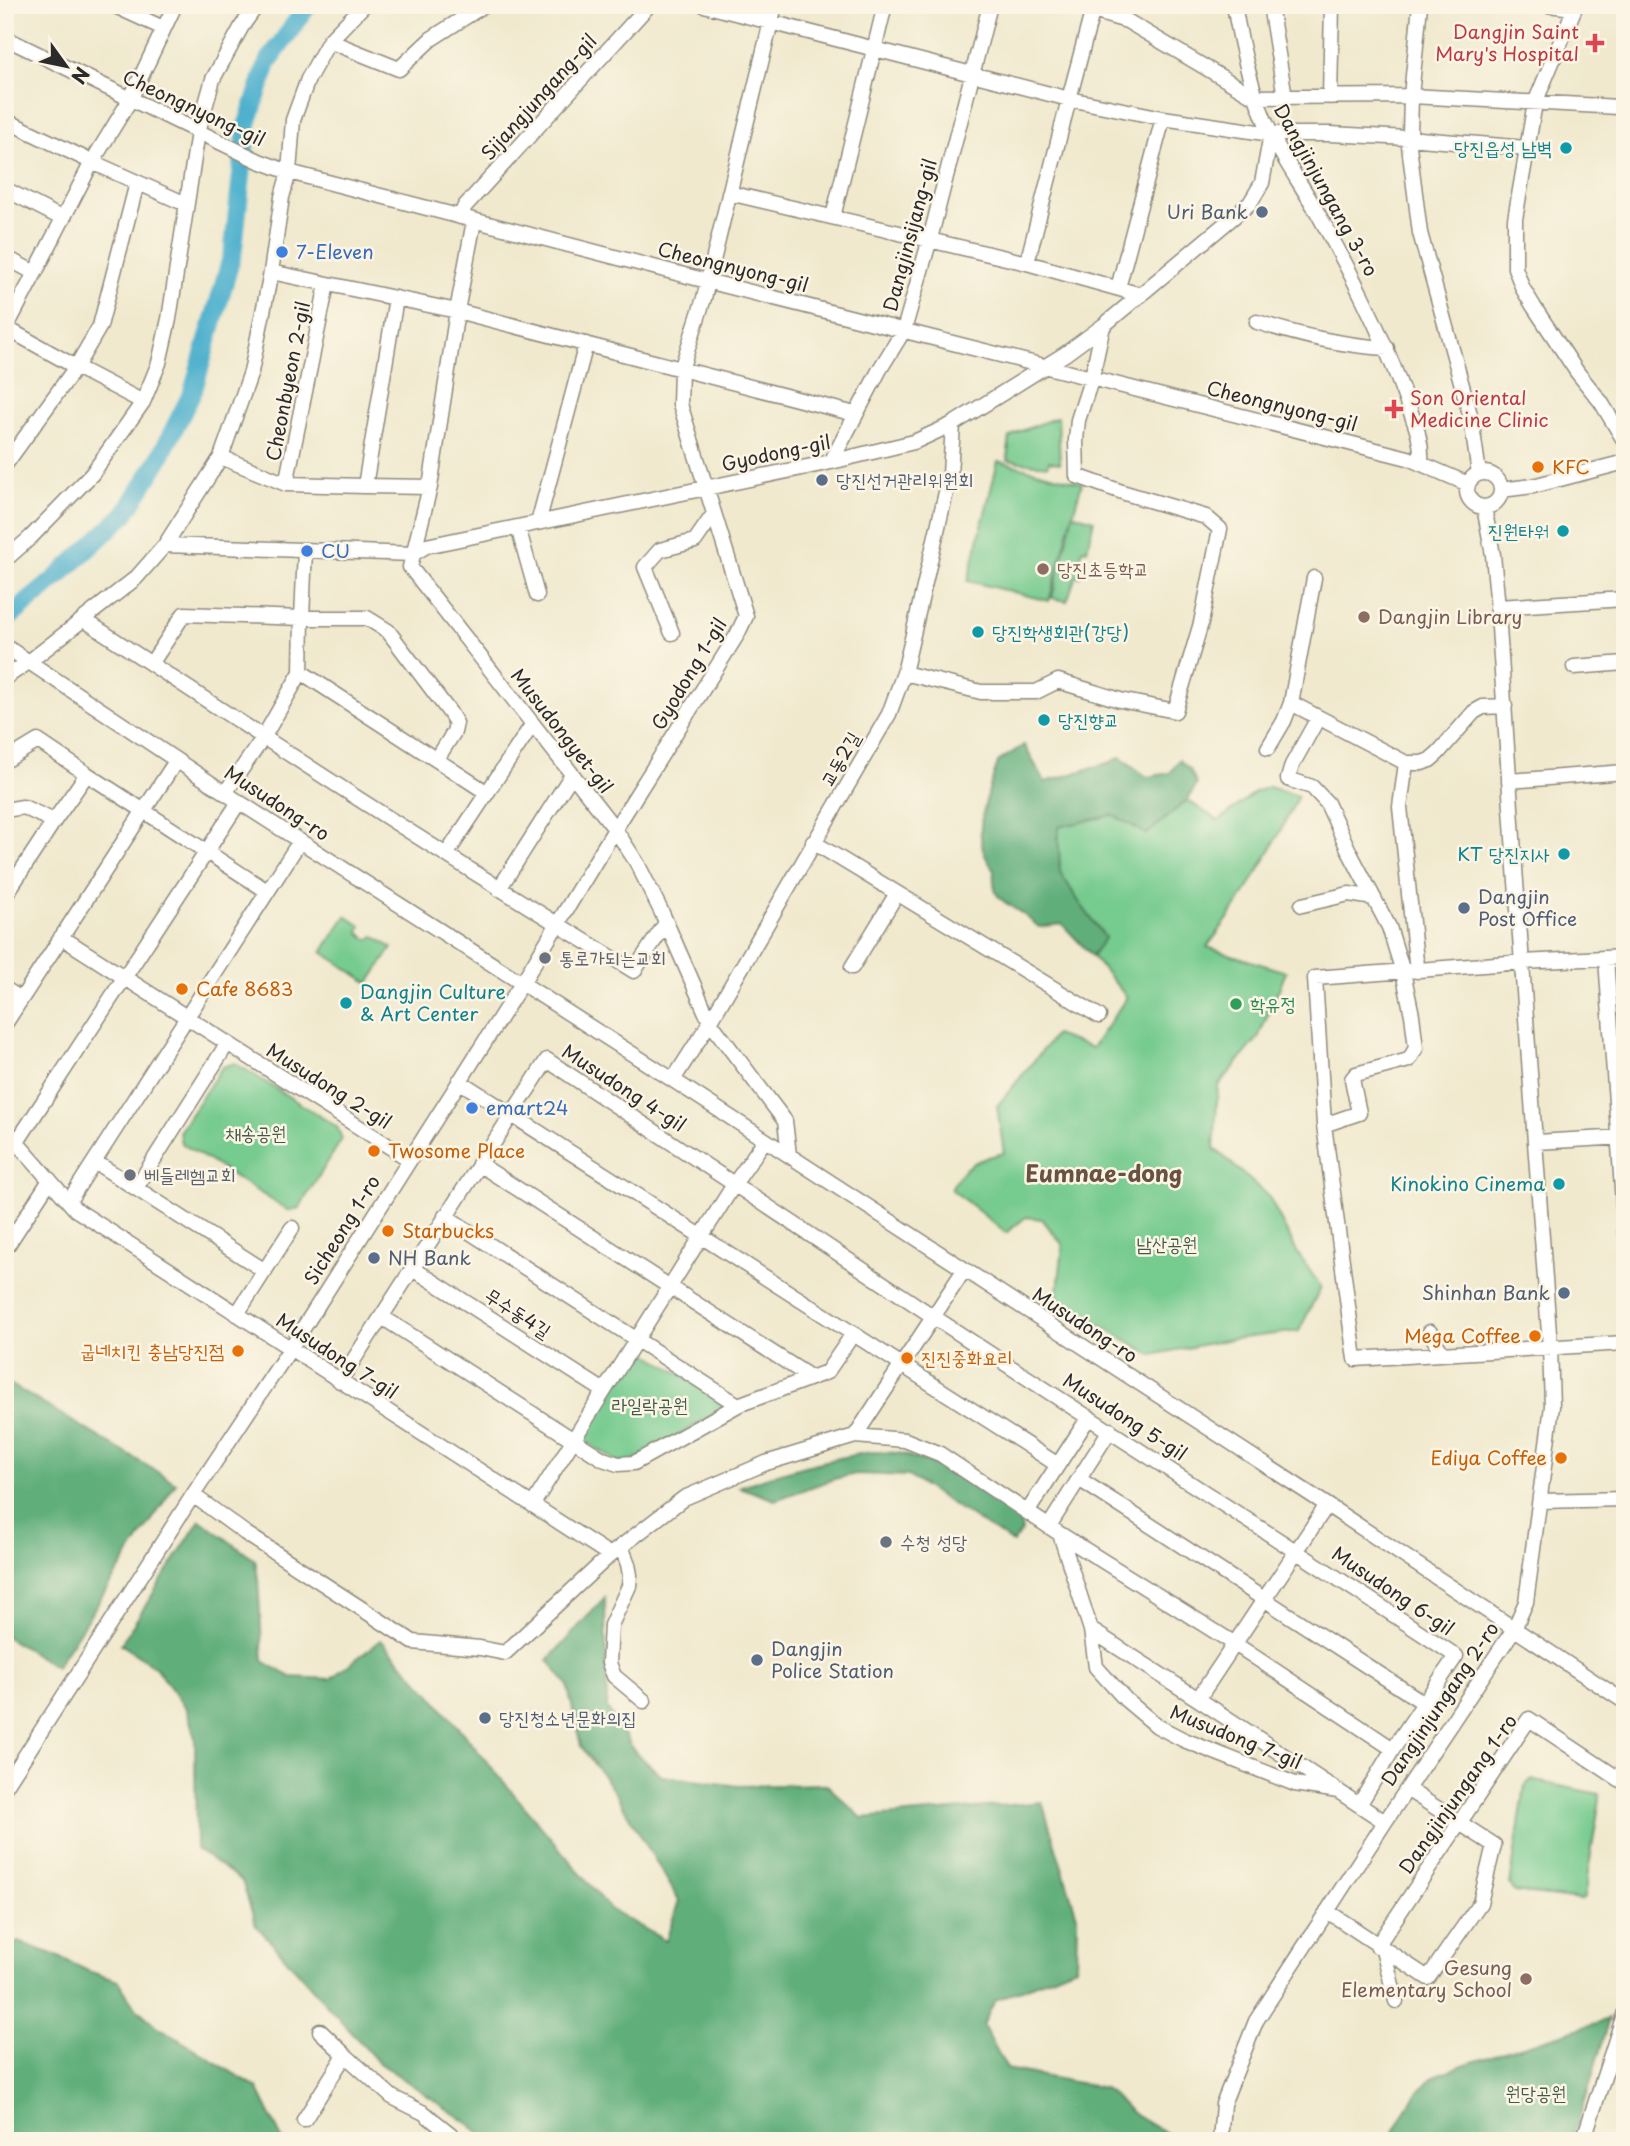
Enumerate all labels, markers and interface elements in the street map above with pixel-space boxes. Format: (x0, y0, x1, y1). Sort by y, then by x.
place label: Dangjin Saint Mary's Hospital (1435, 17, 1579, 67)
street label: Sijangjungang-gil (474, 27, 603, 166)
north arrow (32, 32, 102, 102)
marker: Dangjin Saint Mary's Hospital (1585, 33, 1605, 53)
text: N (65, 62, 97, 90)
street label: Cheongnyong-gil (119, 62, 270, 152)
street label: Dangjinjungang 3-ro (1268, 98, 1386, 281)
place label: 당진읍성 남벽 (1454, 133, 1552, 161)
marker: 당진읍성 남벽 (1558, 140, 1574, 156)
street label: Dangjinsijang-gil (875, 155, 943, 314)
place label: Uri Bank (1166, 197, 1248, 225)
marker: Uri Bank (1254, 204, 1270, 220)
street label: Cheongnyong-gil (655, 234, 812, 298)
place label: 7-Eleven (296, 237, 374, 265)
marker: 7-Eleven (274, 244, 290, 260)
street label: Cheonbyeon 2-gil (258, 299, 316, 463)
street label: Cheongnyong-gil (1204, 373, 1361, 437)
place label: Son Oriental Medicine Clinic (1410, 383, 1548, 433)
marker: Son Oriental Medicine Clinic (1384, 399, 1404, 419)
street label: Gyodong-gil (719, 427, 833, 477)
place label: KFC (1552, 452, 1590, 480)
marker: KFC (1530, 459, 1546, 475)
place label: 당진선거관리위원회 (836, 465, 974, 493)
marker: 당진선거관리위원회 (814, 472, 830, 488)
place label: 진원타워 (1488, 516, 1549, 544)
marker: 진원타워 (1555, 523, 1571, 539)
place label: CU (321, 536, 350, 564)
marker: CU (299, 543, 315, 559)
place label: 당진초등학교 (1057, 554, 1149, 582)
marker: 당진초등학교 (1035, 561, 1051, 577)
place label: Dangjin Library (1378, 602, 1522, 630)
marker: Dangjin Library (1356, 609, 1372, 625)
street label: Gyodong 1-gil (644, 612, 733, 735)
place label: 당진학생회관(강당) (992, 617, 1129, 645)
marker: 당진학생회관(강당) (970, 624, 986, 640)
street label: Musudongyet-gil (505, 662, 621, 799)
place label: 당진향교 (1058, 705, 1119, 733)
marker: 당진향교 (1036, 712, 1052, 728)
street label: 교동2길 (812, 726, 866, 791)
street label: Musudong-ro (219, 758, 336, 847)
place label: KT 당진지사 (1457, 839, 1550, 867)
marker: KT 당진지사 (1556, 846, 1572, 862)
place label: Dangjin Post Office (1478, 882, 1577, 932)
marker: Dangjin Post Office (1456, 900, 1472, 916)
place label: 통로가되는교회 (559, 943, 666, 971)
marker: 통로가되는교회 (537, 950, 553, 966)
place label: Cafe 8683 (196, 974, 293, 1002)
place label: Dangjin Culture & Art Center (360, 977, 506, 1027)
marker: Cafe 8683 (174, 981, 190, 997)
place label: 학유정 (1250, 989, 1296, 1017)
marker: Dangjin Culture & Art Center (338, 995, 354, 1011)
marker: 학유정 (1228, 996, 1244, 1012)
street label: Musudong 2-gil (262, 1035, 397, 1135)
street label: Musudong 4-gil (557, 1037, 692, 1138)
place label: emart24 (486, 1093, 569, 1121)
marker: emart24 (464, 1100, 480, 1116)
park label: 채송공원 (225, 1118, 287, 1146)
place label: Twosome Place (388, 1136, 525, 1164)
marker: Twosome Place (366, 1143, 382, 1159)
district label: Eumnae-dong (1025, 1155, 1183, 1190)
place label: 베들레헴교회 (144, 1160, 236, 1188)
marker: 베들레헴교회 (122, 1167, 138, 1183)
street label: Sicheong 1-ro (296, 1169, 386, 1290)
place label: Kinokino Cinema (1390, 1169, 1545, 1197)
marker: Kinokino Cinema (1551, 1176, 1567, 1192)
place label: Starbucks (402, 1216, 494, 1244)
marker: Starbucks (380, 1223, 396, 1239)
park label: 남산공원 (1136, 1229, 1198, 1257)
place label: NH Bank (388, 1243, 472, 1271)
marker: NH Bank (366, 1250, 382, 1266)
place label: Shinhan Bank (1422, 1278, 1550, 1306)
street label: 무수동4길 (480, 1280, 557, 1344)
street label: Musudong-ro (1027, 1280, 1144, 1369)
marker: Shinhan Bank (1556, 1285, 1572, 1301)
street label: Musudong 7-gil (271, 1305, 404, 1405)
place label: Mega Coffee (1404, 1321, 1521, 1349)
marker: Mega Coffee (1527, 1328, 1543, 1344)
place label: 굽네치킨 충남당진점 (80, 1336, 224, 1364)
marker: 굽네치킨 충남당진점 (230, 1343, 246, 1359)
place label: 진진중화요리 (921, 1343, 1013, 1371)
marker: 진진중화요리 (899, 1350, 915, 1366)
street label: Musudong 5-gil (1058, 1366, 1193, 1467)
park label: 라일락공원 (612, 1390, 688, 1418)
place label: Ediya Coffee (1431, 1443, 1547, 1471)
marker: Ediya Coffee (1553, 1450, 1569, 1466)
place label: 수청 성당 (900, 1527, 967, 1555)
marker: 수청 성당 (878, 1534, 894, 1550)
street label: Musudong 6-gil (1327, 1539, 1460, 1641)
street label: Dangjinjungang 2-ro (1374, 1616, 1505, 1791)
place label: Dangjin Police Station (771, 1634, 894, 1684)
marker: Dangjin Police Station (749, 1652, 765, 1668)
street label: Musudong 7-gil (1166, 1697, 1307, 1775)
place label: 당진청소년문화의집 (499, 1703, 637, 1731)
street label: Dangjinjungang 1-ro (1391, 1708, 1523, 1879)
marker: 당진청소년문화의집 (477, 1710, 493, 1726)
place label: Gesung Elementary School (1341, 1953, 1512, 2003)
marker: Gesung Elementary School (1518, 1971, 1534, 1987)
park label: 원당공원 (1505, 2078, 1567, 2106)

